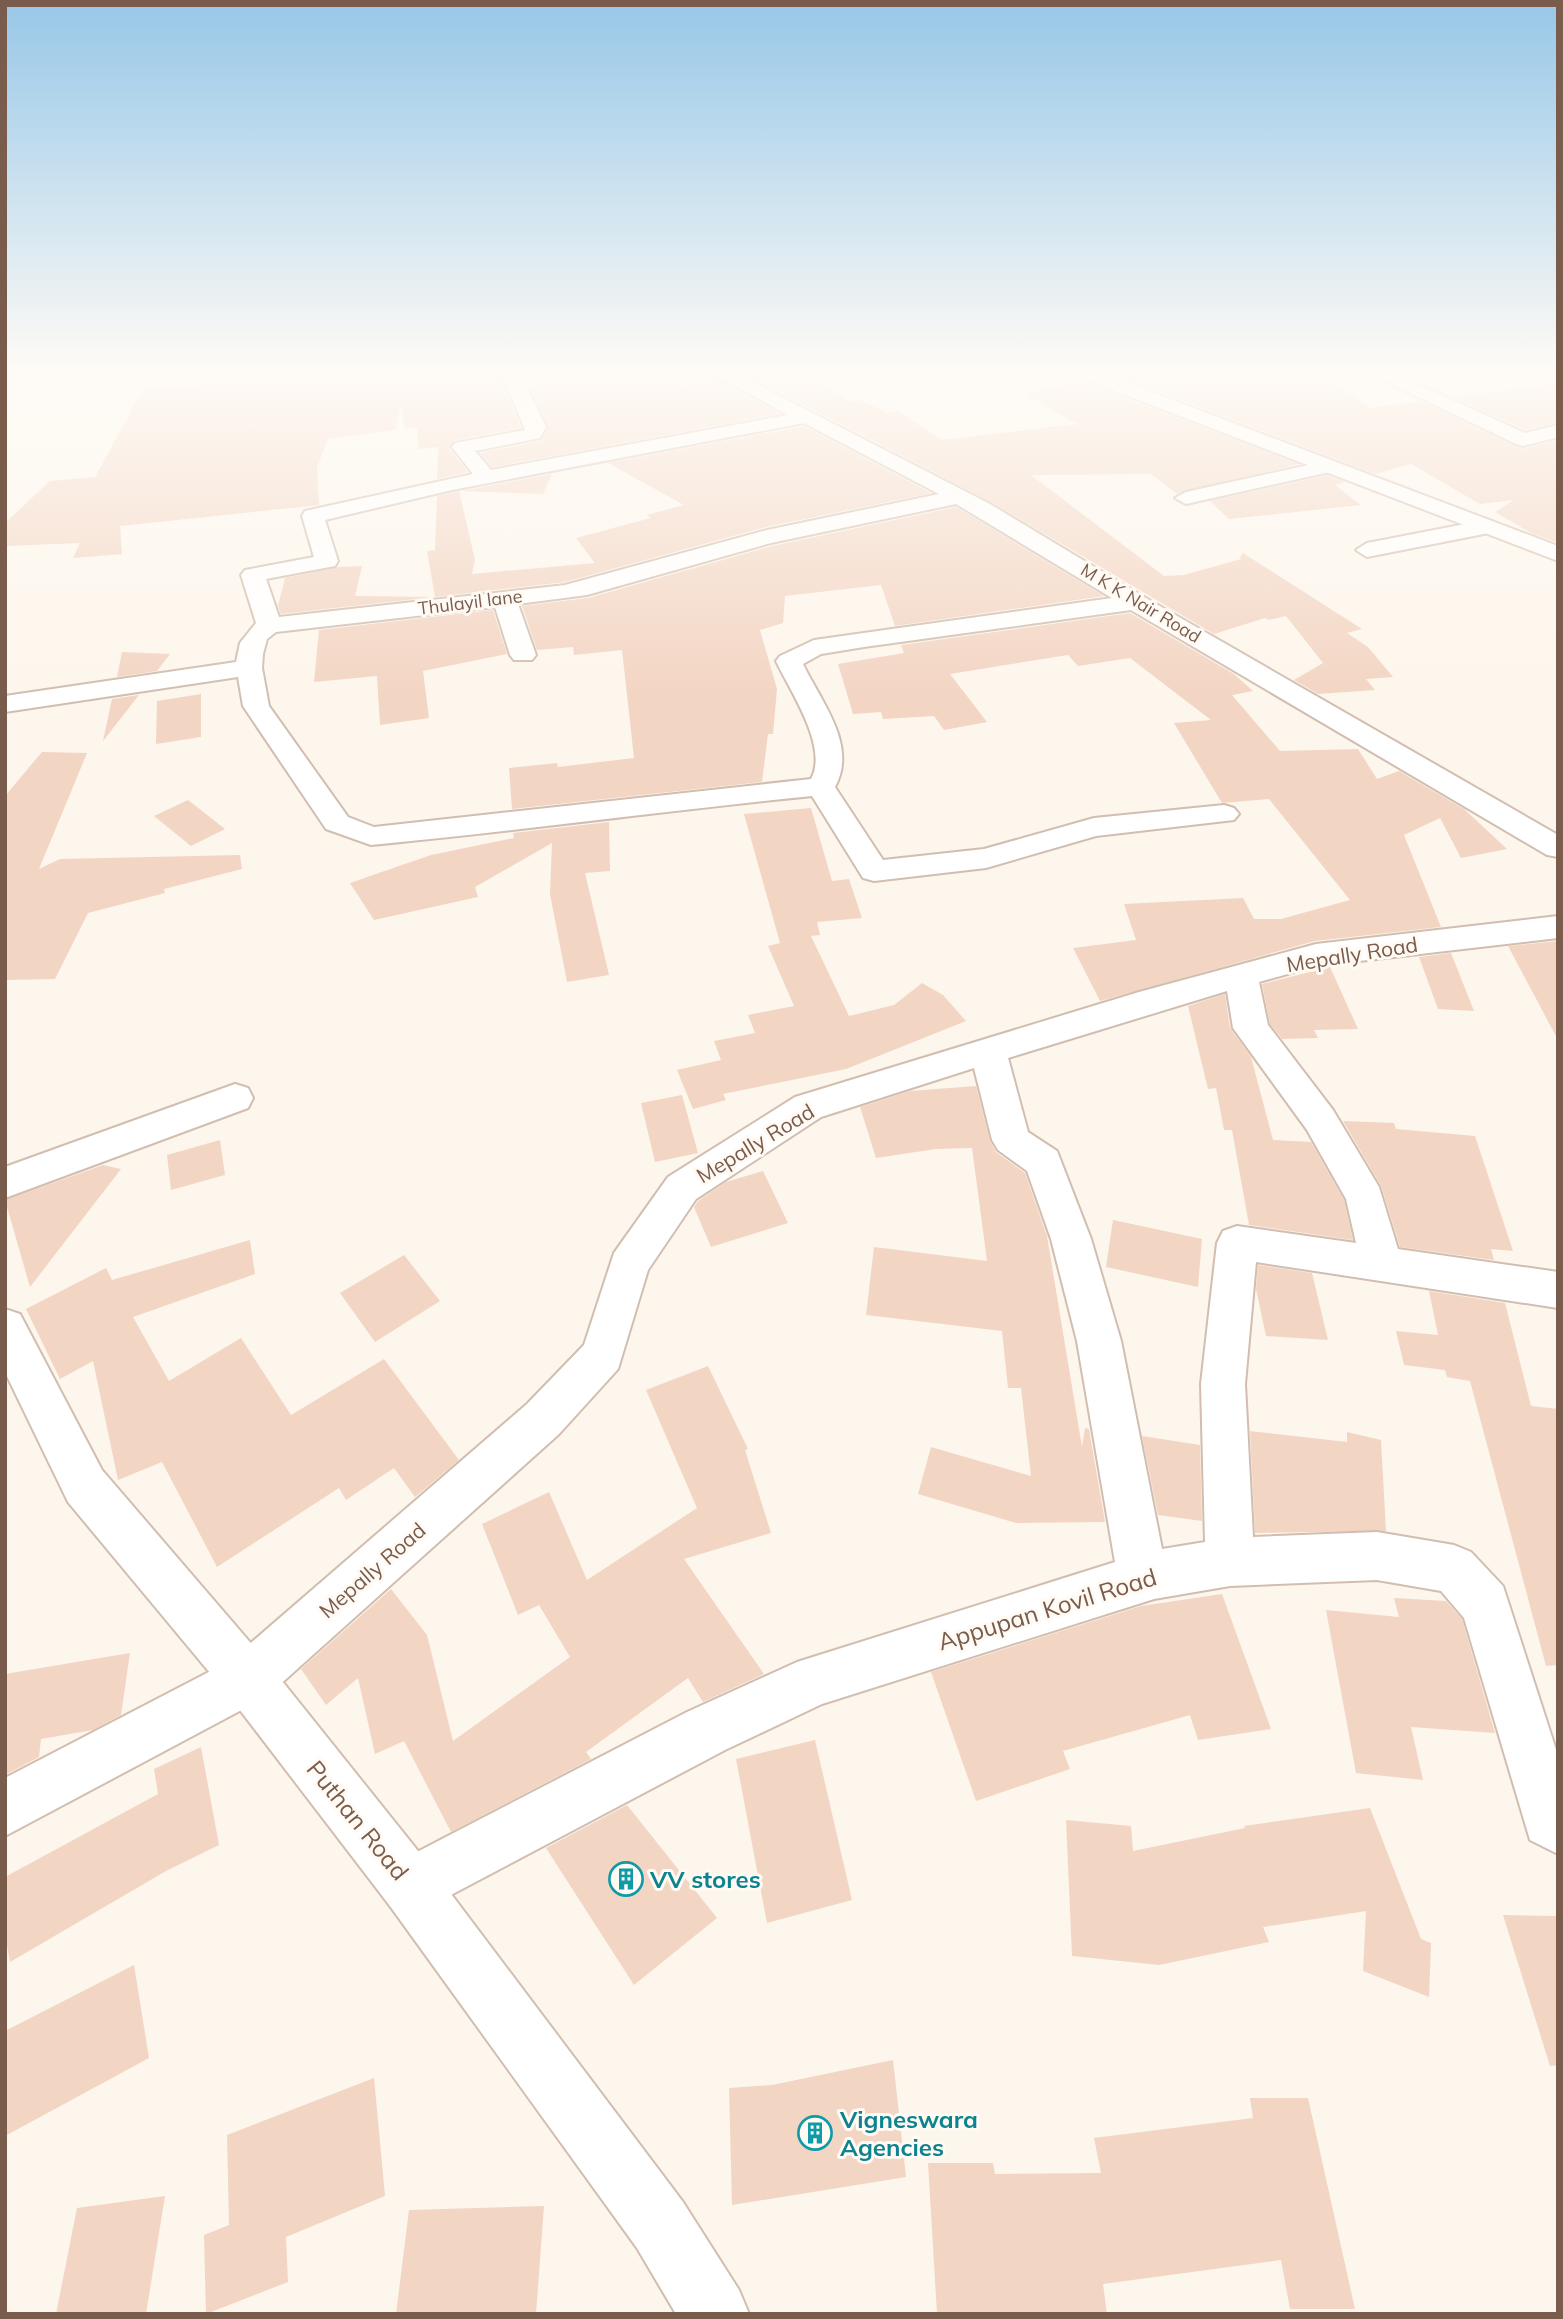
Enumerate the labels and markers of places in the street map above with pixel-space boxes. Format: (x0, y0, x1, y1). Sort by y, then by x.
building icon: VV stores (607, 1860, 645, 1898)
place label: VV stores (649, 1864, 761, 1894)
place label: Vigneswara Agencies (839, 2104, 978, 2162)
building icon: Vigneswara Agencies (796, 2114, 834, 2152)

